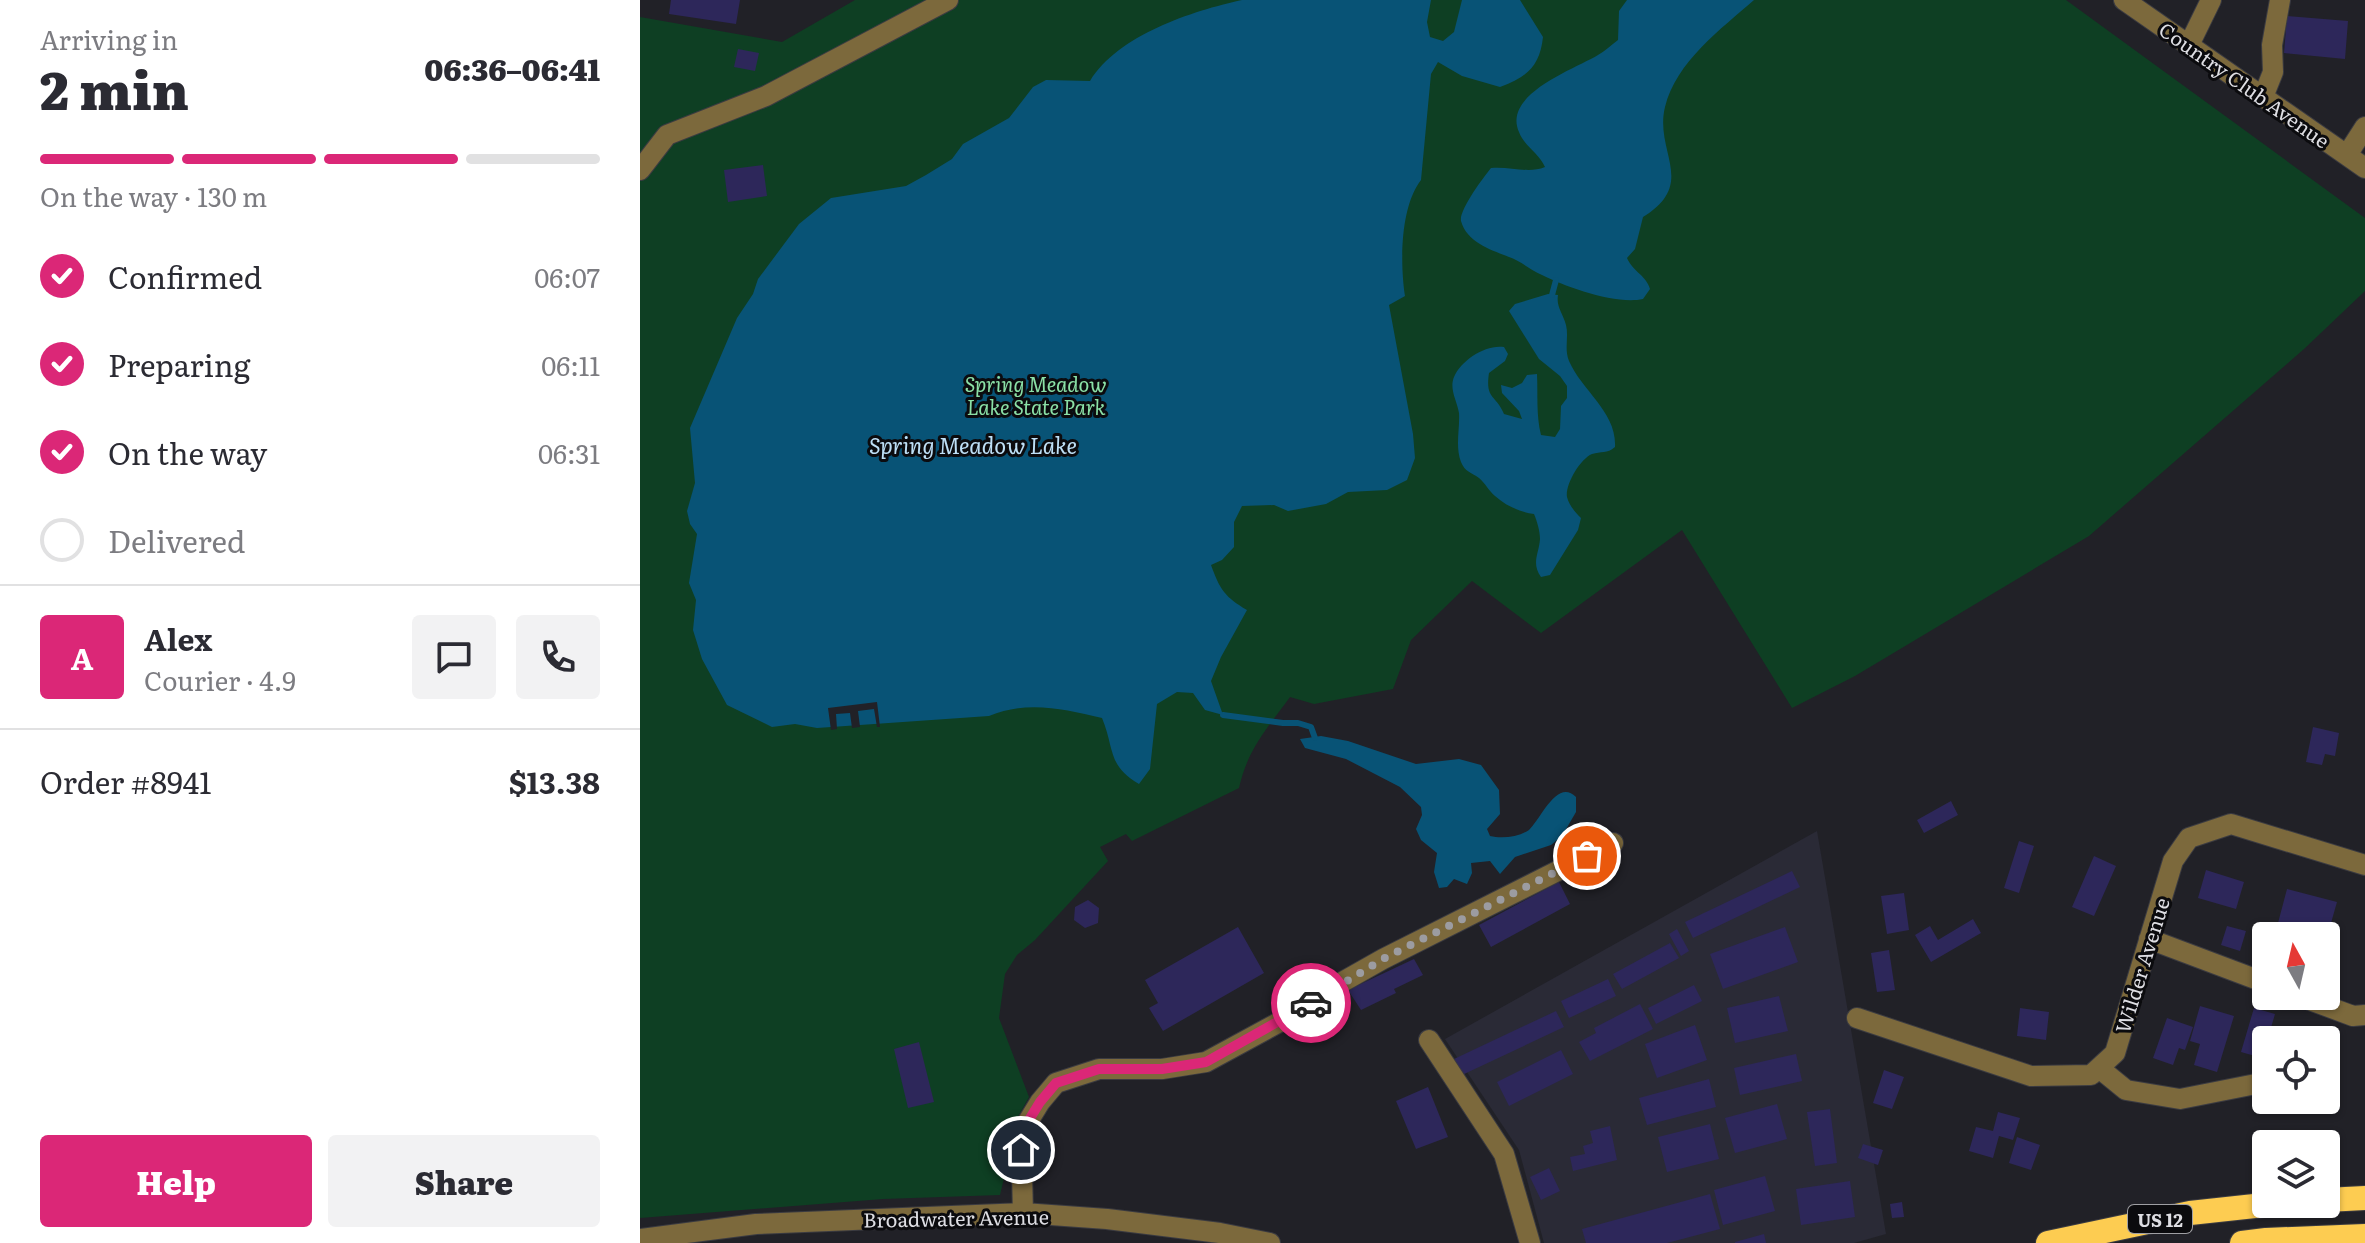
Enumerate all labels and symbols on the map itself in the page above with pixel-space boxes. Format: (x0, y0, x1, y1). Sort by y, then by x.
street label: Country Club Avenue (2154, 14, 2336, 154)
park label: Spring Meadow Lake State Park (965, 368, 1107, 421)
water label: Spring Meadow Lake (869, 428, 1077, 461)
pin (1553, 822, 1621, 890)
street label: Wilder Avenue (2106, 893, 2176, 1037)
north arrow (2252, 922, 2340, 1010)
courier (1271, 963, 1351, 1043)
pin (987, 1116, 1055, 1184)
street label: Broadwater Avenue (863, 1200, 1049, 1234)
road number: US 12 (2128, 1205, 2192, 1233)

